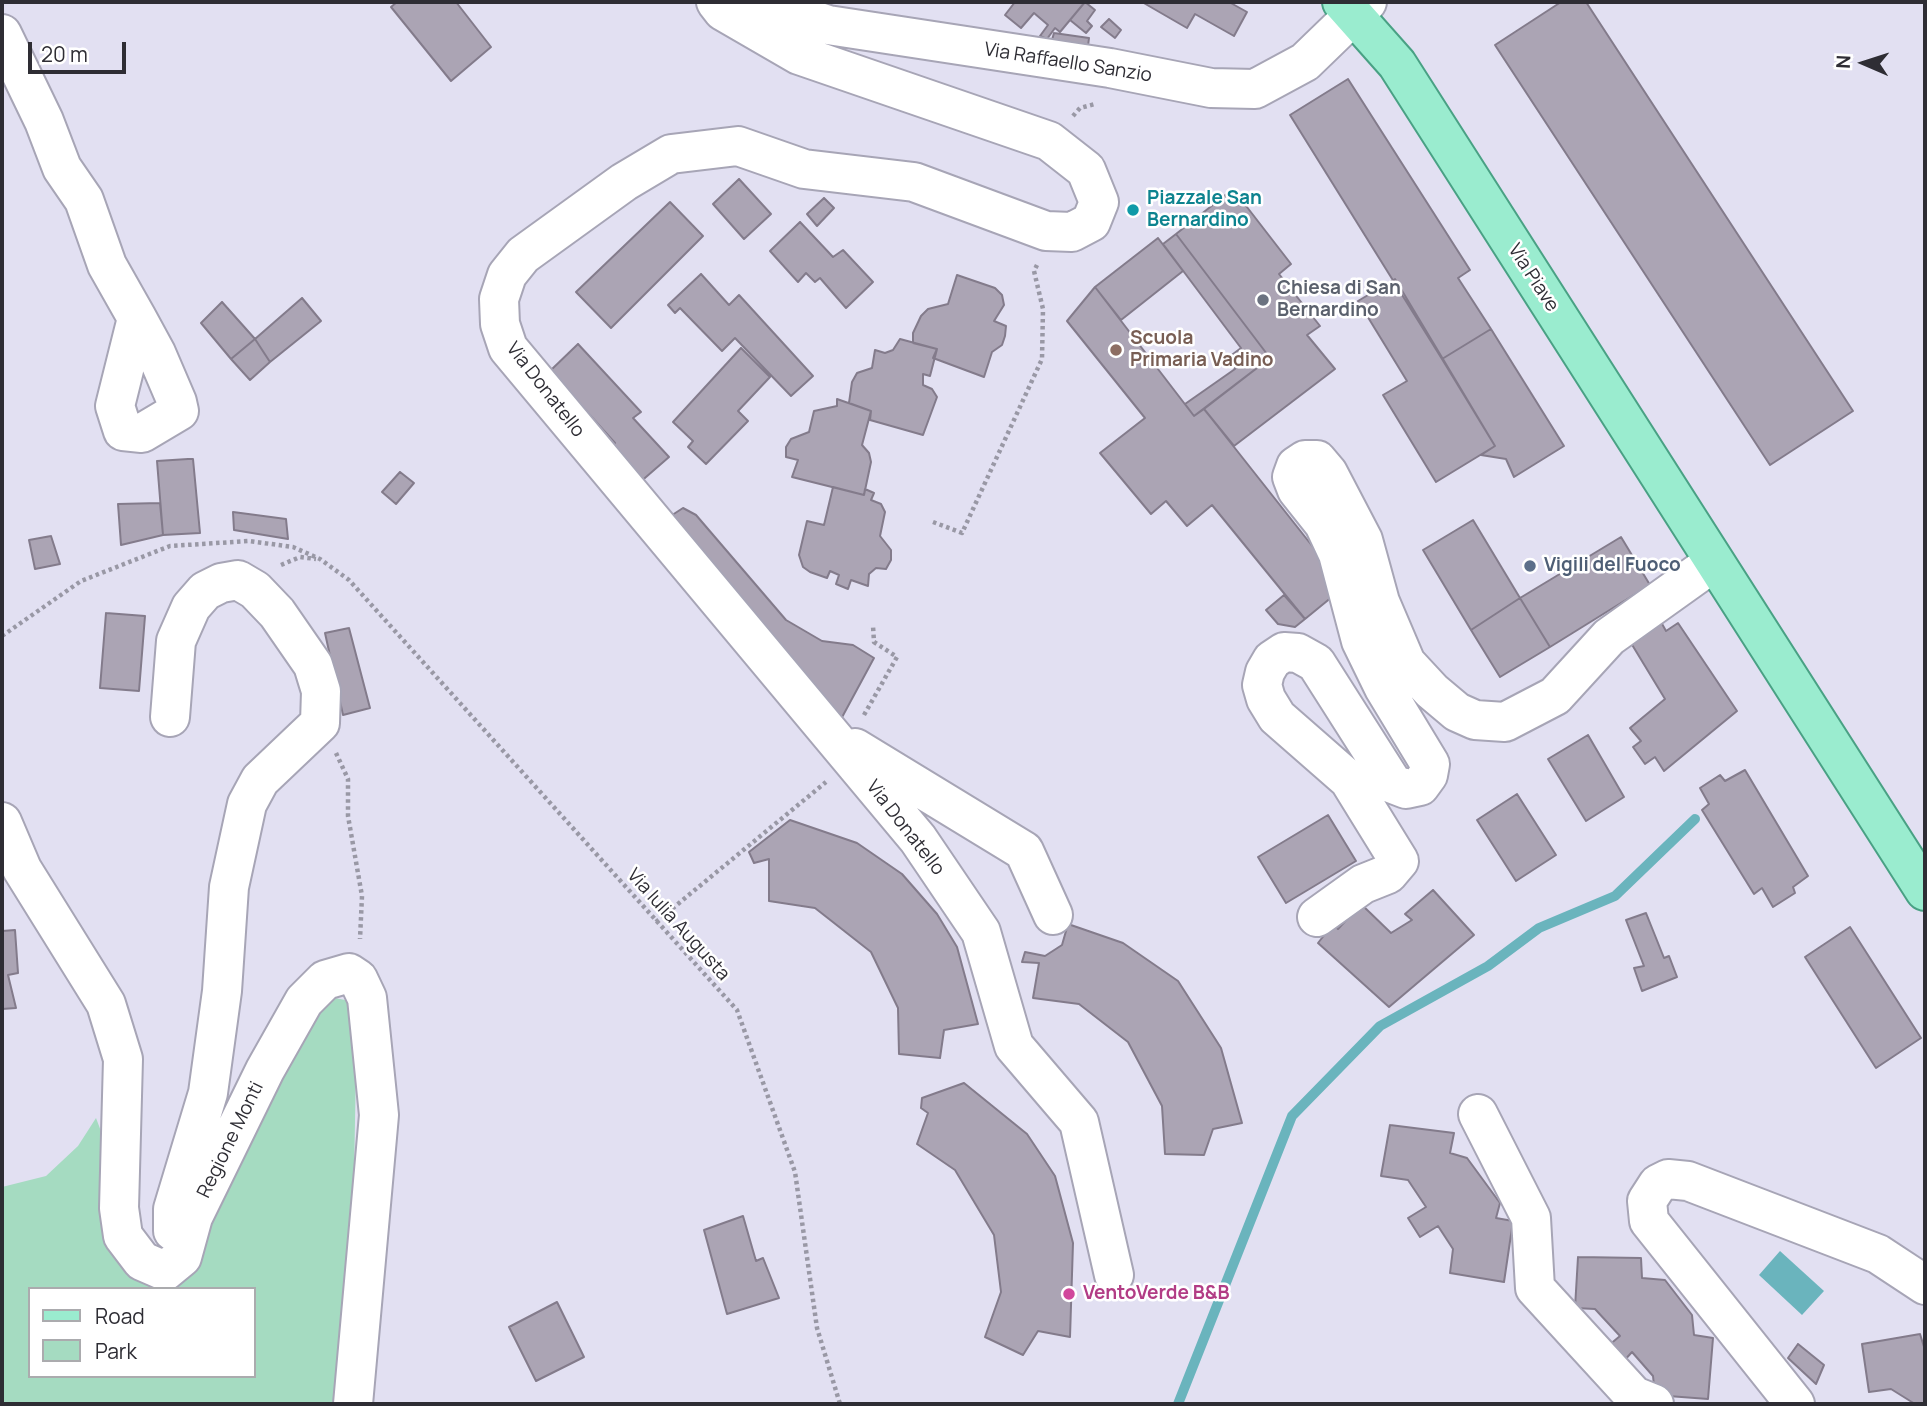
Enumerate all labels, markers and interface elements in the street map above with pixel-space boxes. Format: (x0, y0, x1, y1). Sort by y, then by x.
scale bar (32, 28, 130, 72)
north arrow (1829, 28, 1899, 98)
street label: Via Raffaello Sanzio (982, 38, 1154, 88)
text: 20 m (41, 40, 88, 68)
text: N (1830, 54, 1856, 69)
place label: Piazzale San Bernardino (1147, 188, 1262, 232)
marker: Piazzale San Bernardino (1125, 202, 1141, 218)
street label: Via Piave (1503, 240, 1563, 316)
place label: Chiesa di San Bernardino (1277, 278, 1401, 322)
marker: Chiesa di San Bernardino (1255, 292, 1271, 308)
place label: Scuola Primaria Vadino (1130, 328, 1274, 372)
street label: Via Donatello (501, 338, 589, 442)
marker: Scuola Primaria Vadino (1108, 342, 1124, 358)
place label: Vigili del Fuoco (1544, 555, 1681, 577)
marker: Vigili del Fuoco (1522, 558, 1538, 574)
street label: Via Donatello (861, 776, 949, 880)
street label: Via Iulia Augusta (622, 864, 734, 986)
street label: Regione Monti (193, 1078, 269, 1202)
place label: VentoVerde B&B (1083, 1283, 1229, 1305)
marker: VentoVerde B&B (1061, 1286, 1077, 1302)
legend (28, 1287, 256, 1378)
text: Road (95, 1302, 145, 1330)
text: Park (95, 1337, 137, 1365)

